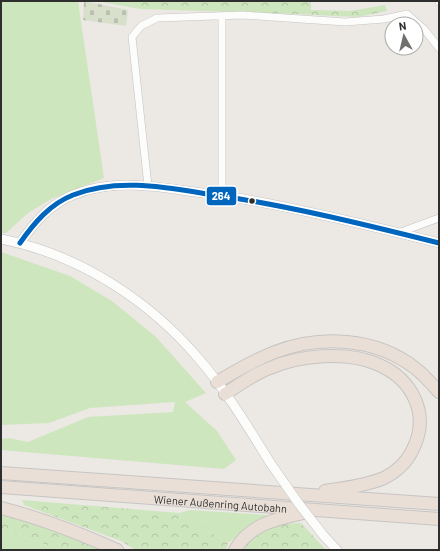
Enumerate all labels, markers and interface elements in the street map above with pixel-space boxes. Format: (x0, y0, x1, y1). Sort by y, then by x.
north arrow (384, 16, 424, 56)
text: N (398, 19, 407, 33)
line badge: 264 (206, 186, 237, 206)
text: 264 (212, 189, 231, 202)
unlabelled marker (247, 196, 257, 206)
street label: Wiener Außenring Autobahn (153, 492, 288, 514)

